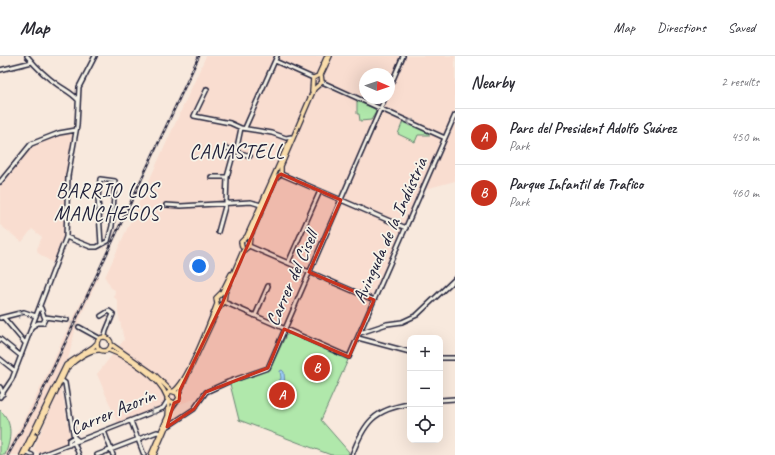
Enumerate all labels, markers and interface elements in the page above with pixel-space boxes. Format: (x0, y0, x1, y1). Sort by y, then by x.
text: Map (20, 16, 50, 40)
text: Map (614, 19, 635, 36)
text: Directions (657, 19, 706, 36)
text: Saved (728, 19, 755, 36)
north arrow (359, 68, 395, 104)
text: Nearby (471, 72, 514, 93)
text: 2 results (721, 74, 759, 90)
one-way arrow (406, 119, 414, 127)
text: Parc del President Adolfo Suárez (509, 119, 676, 138)
text: A (481, 129, 487, 145)
text: 450 m (731, 129, 759, 145)
text: Park (509, 138, 530, 154)
district label: CANASTELL (189, 139, 285, 164)
street label: Avinguda de la Indústria (347, 153, 433, 307)
text: Parque Infantil de Trafico (509, 175, 643, 194)
district label: BARRIO LOS MANCHEGOS (54, 178, 163, 226)
text: B (481, 185, 487, 201)
text: 460 m (731, 185, 759, 201)
text: Park (509, 194, 530, 210)
street label: Carrer del Cisell (260, 224, 325, 330)
your location (189, 256, 209, 276)
one-way arrow (17, 310, 23, 318)
map controls (407, 335, 443, 443)
button: + (407, 335, 443, 371)
pin: B (304, 353, 330, 383)
button: − (407, 371, 443, 407)
pin: A (269, 380, 295, 410)
street label: Carrer Azorín (66, 383, 159, 441)
one-way arrow (150, 407, 157, 415)
button: locate (407, 407, 443, 443)

